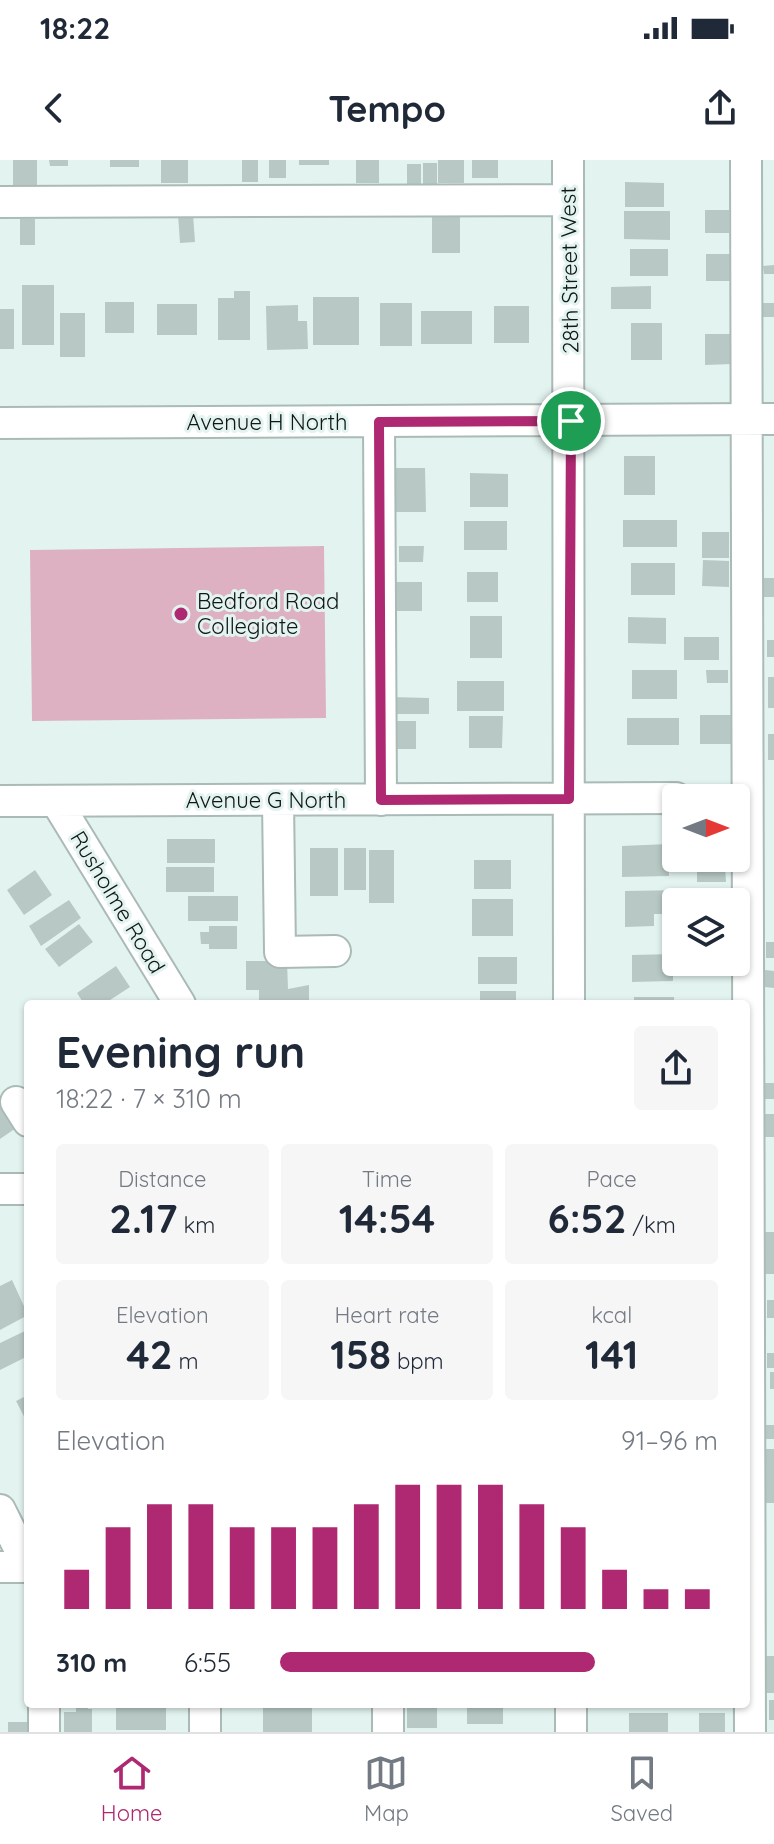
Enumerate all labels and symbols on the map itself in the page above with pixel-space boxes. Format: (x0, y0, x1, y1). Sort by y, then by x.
street label: 28th Street West (554, 186, 584, 354)
pin (537, 387, 605, 455)
street label: Avenue H North (187, 408, 347, 436)
place label: Bedford Road Collegiate (197, 587, 339, 640)
marker: Bedford Road Collegiate (172, 605, 190, 623)
north arrow (662, 784, 750, 872)
street label: Avenue G North (186, 786, 346, 814)
street label: Rusholme Road (64, 826, 172, 978)

